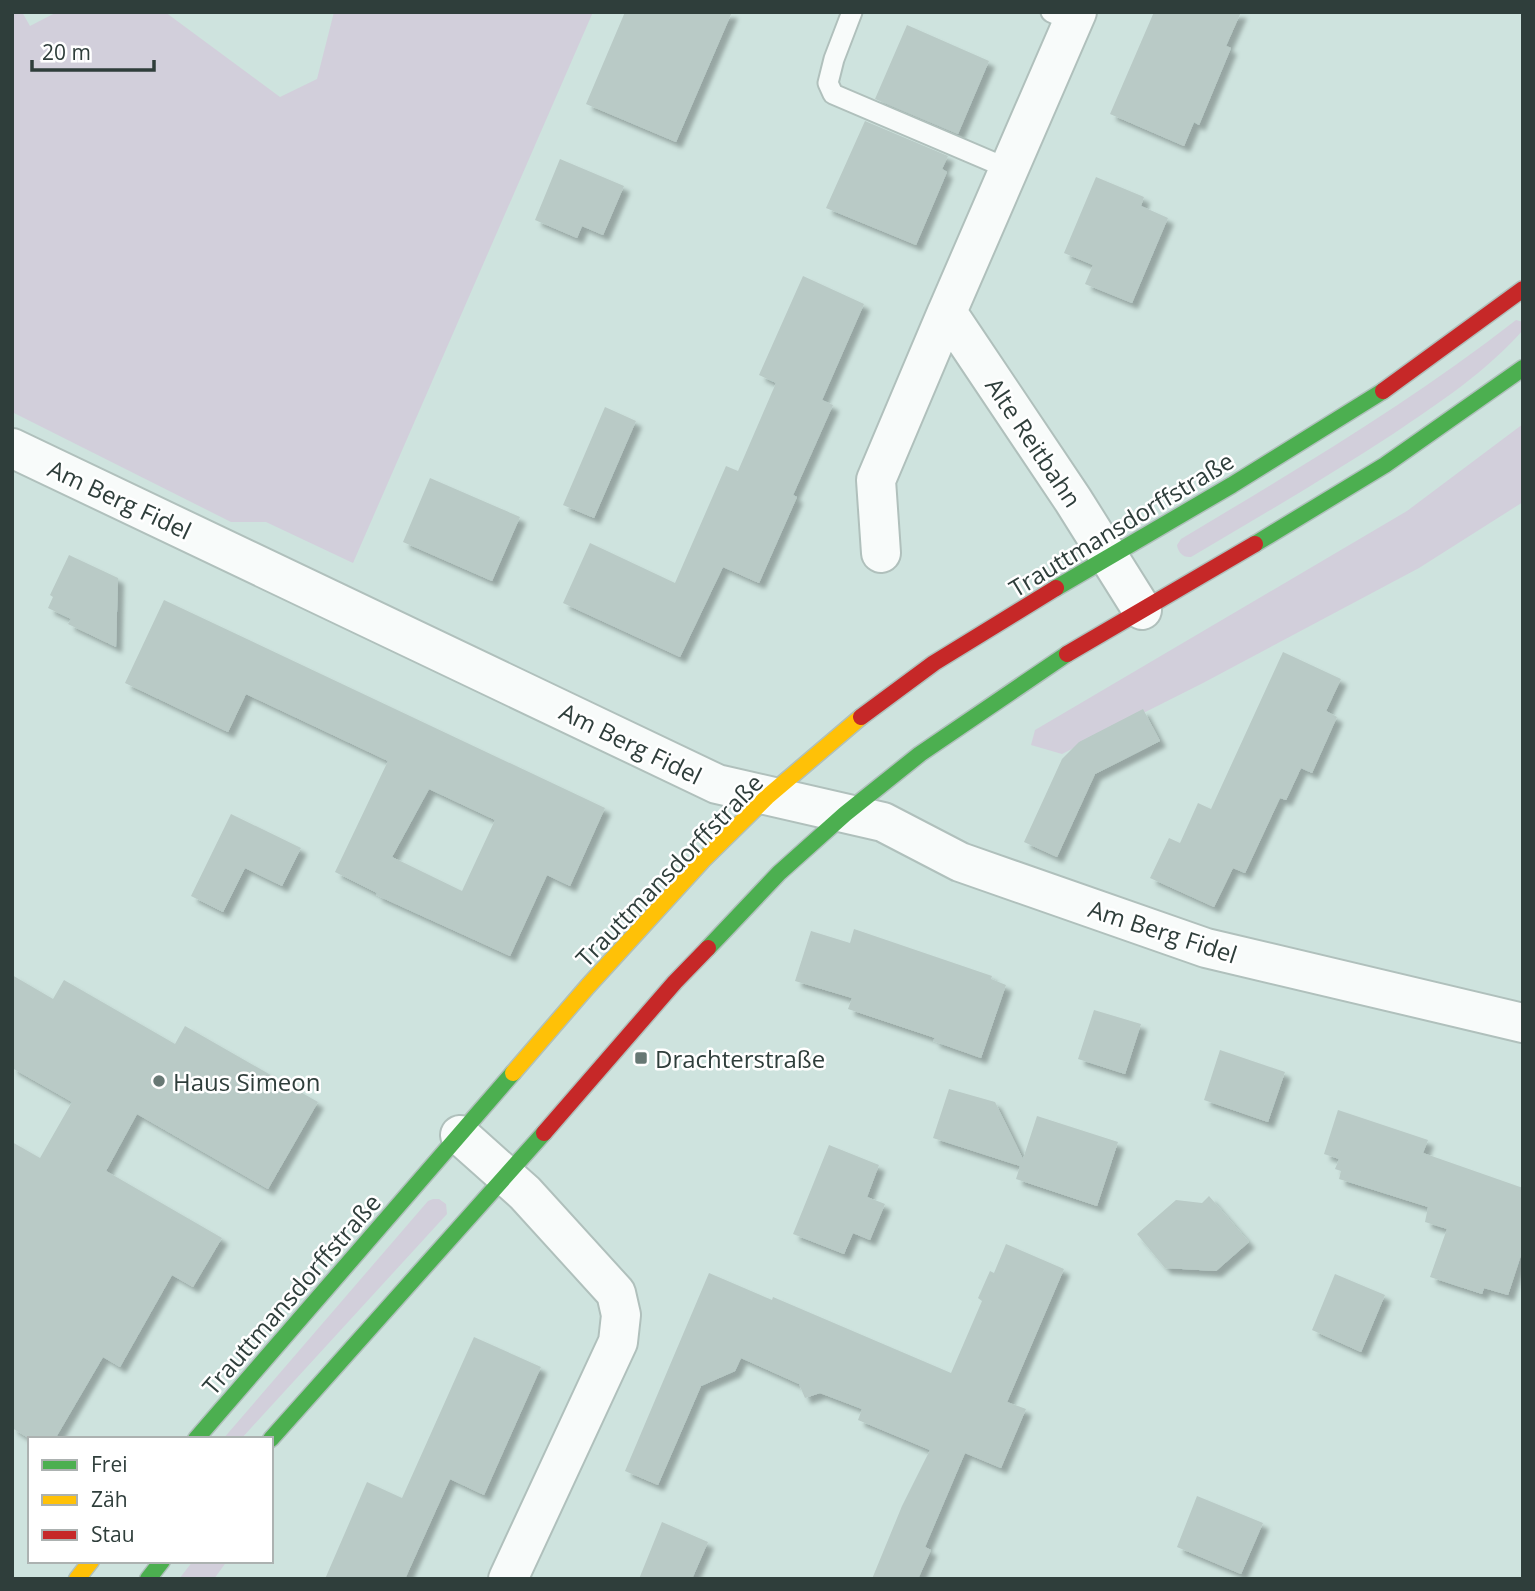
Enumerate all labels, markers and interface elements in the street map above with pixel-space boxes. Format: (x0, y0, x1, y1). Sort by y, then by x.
scale bar (32, 28, 154, 72)
text: 20 m (42, 38, 91, 66)
street label: Alte Reitbahn (978, 371, 1090, 513)
street label: Trauttmansdorffstraße (1003, 444, 1239, 604)
street label: Am Berg Fidel (43, 451, 197, 547)
street label: Am Berg Fidel (554, 694, 708, 792)
street label: Trauttmansdorffstraße (568, 766, 770, 974)
street label: Am Berg Fidel (1084, 891, 1242, 971)
place label: Drachterstraße (655, 1042, 825, 1075)
marker: Drachterstraße (633, 1050, 649, 1066)
place label: Haus Simeon (173, 1065, 321, 1098)
marker: Haus Simeon (151, 1073, 167, 1089)
street label: Trauttmansdorffstraße (194, 1186, 388, 1402)
legend (28, 1437, 273, 1563)
text: Frei (91, 1450, 128, 1478)
text: Zäh (91, 1485, 128, 1513)
text: Stau (91, 1520, 135, 1548)

